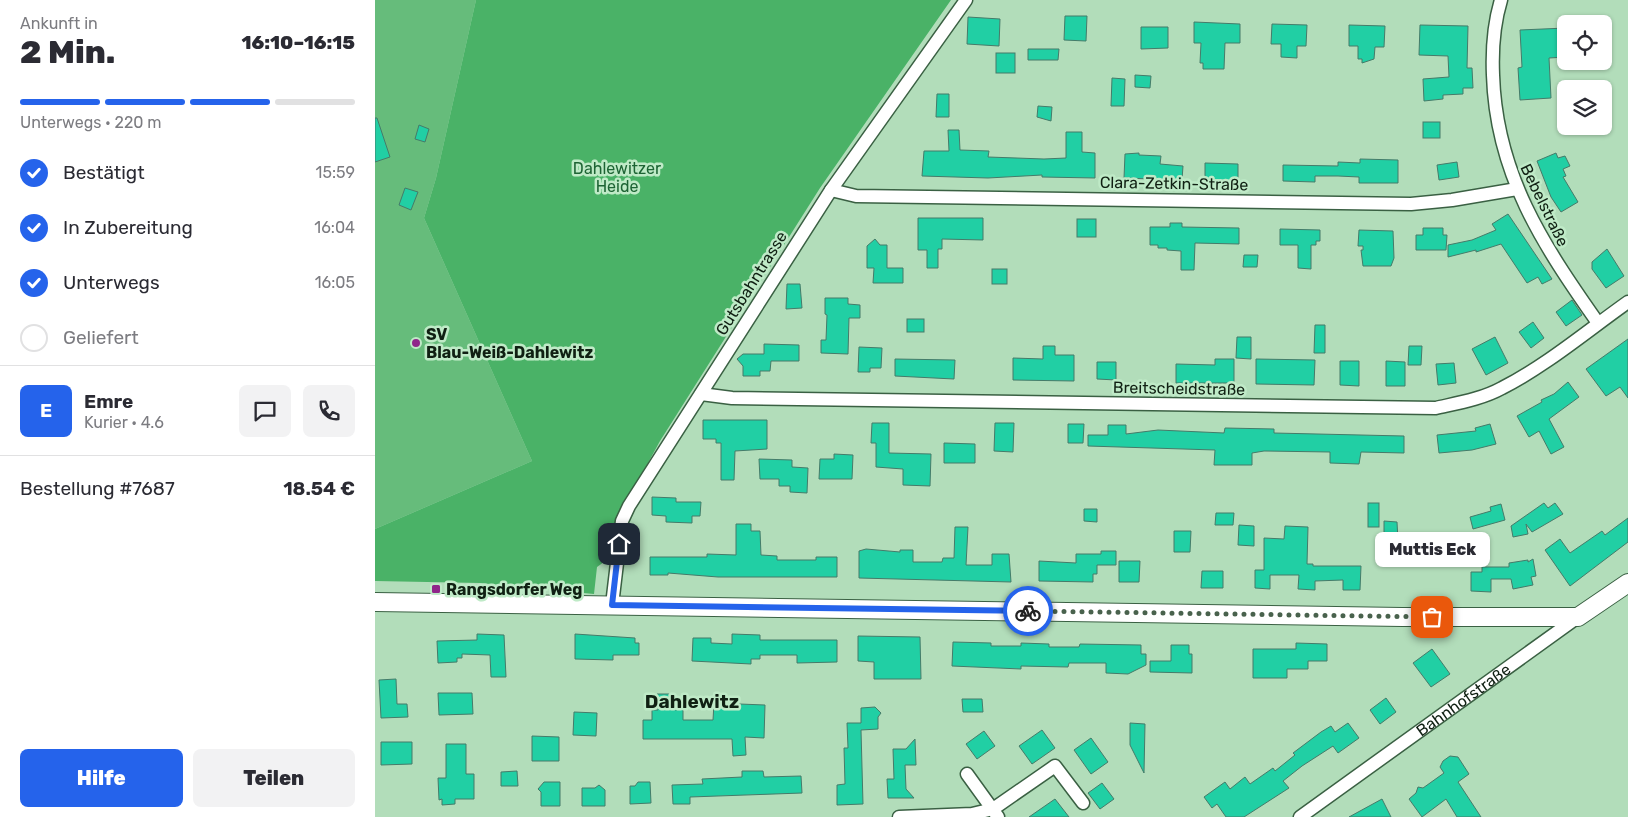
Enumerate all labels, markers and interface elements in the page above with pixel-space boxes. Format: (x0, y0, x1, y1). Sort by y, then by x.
text: Ankunft in (20, 14, 98, 33)
map controls (1557, 15, 1612, 135)
button: locate (1557, 15, 1612, 70)
text: 16:10–16:15 (242, 31, 355, 54)
text: 2 Min. (20, 33, 115, 71)
button: layers (1557, 80, 1612, 135)
text: Unterwegs · 220 m (20, 113, 162, 132)
icon: check (20, 159, 48, 187)
park label: Dahlewitzer Heide (573, 159, 661, 196)
text: Bestätigt (63, 161, 145, 184)
street label: Bebelstraße (1516, 161, 1573, 250)
text: 15:59 (316, 163, 355, 182)
street label: Clara-Zetkin-Straße (1100, 173, 1248, 194)
icon: check (20, 214, 48, 242)
text: In Zubereitung (63, 216, 193, 239)
text: 16:04 (314, 218, 355, 237)
street label: Gutsbahntrasse (712, 228, 791, 339)
icon: check (20, 269, 48, 297)
text: Unterwegs (63, 271, 160, 294)
text: 16:05 (315, 273, 355, 292)
place label: SV Blau-Weiß-Dahlewitz (426, 325, 593, 362)
text: Geliefert (63, 326, 139, 349)
marker: SV Blau-Weiß-Dahlewitz (410, 337, 422, 349)
street label: Breitscheidstraße (1113, 378, 1245, 399)
button: chat (239, 385, 291, 437)
button: phone (303, 385, 355, 437)
text: Emre (84, 390, 133, 413)
text: E (40, 399, 52, 422)
text: Kurier · 4.6 (84, 413, 164, 432)
text: Bestellung #7687 (20, 477, 175, 500)
text: 18.54 € (283, 477, 355, 500)
pin (598, 523, 640, 565)
icon: home (605, 530, 633, 558)
callout: Muttis Eck (1375, 532, 1489, 567)
text: Muttis Eck (1389, 540, 1476, 559)
place label: Rangsdorfer Weg (446, 580, 582, 599)
marker: Rangsdorfer Weg (430, 583, 442, 595)
courier (1003, 586, 1053, 636)
pin (1411, 596, 1453, 638)
icon: bike (1014, 597, 1042, 625)
icon: bag (1418, 603, 1446, 631)
street label: Bahnhofstraße (1413, 660, 1514, 740)
district label: Dahlewitz (645, 690, 739, 713)
button: Hilfe (20, 749, 183, 807)
button: Teilen (193, 749, 355, 807)

